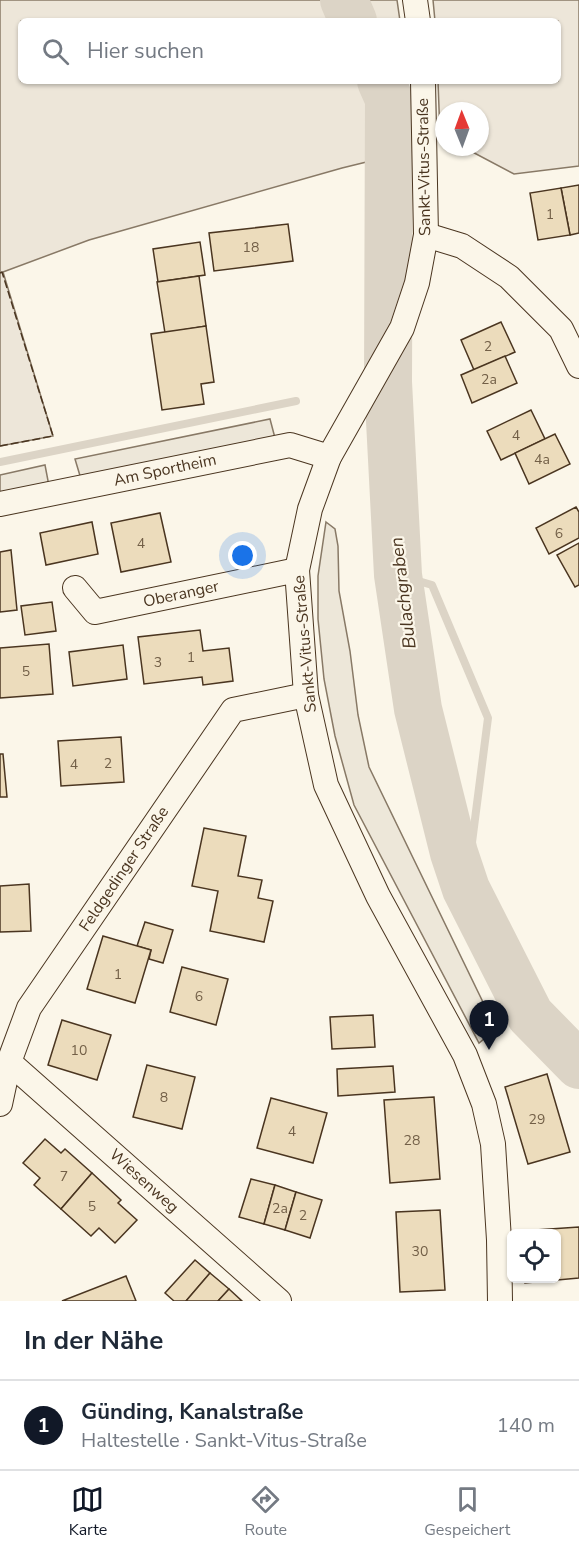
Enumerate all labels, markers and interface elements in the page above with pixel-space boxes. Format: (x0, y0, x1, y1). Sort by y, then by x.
search box (18, 18, 561, 84)
icon: search (39, 35, 72, 68)
text: Hier suchen (87, 36, 204, 66)
street label: Sankt-Vitus-Straße (412, 98, 436, 236)
north arrow (435, 102, 489, 156)
house number: 1 (546, 205, 554, 224)
house number: 18 (243, 238, 259, 257)
house number: 2 (484, 337, 492, 356)
house number: 2a (481, 370, 497, 389)
house number: 4 (512, 426, 520, 445)
street label: Am Sportheim (112, 448, 218, 492)
house number: 4a (534, 450, 550, 469)
house number: 6 (555, 524, 563, 543)
house number: 4 (137, 534, 145, 553)
water label: Bulachgraben (384, 536, 422, 650)
your location (228, 541, 257, 570)
street label: Sankt-Vitus-Straße (288, 574, 322, 714)
street label: Oberanger (141, 575, 221, 613)
house number: 1 (187, 648, 195, 667)
house number: 3 (154, 653, 162, 672)
house number: 5 (22, 662, 30, 681)
house number: 2 (104, 754, 112, 773)
house number: 4 (70, 755, 78, 774)
street label: Feldgedinger Straße (74, 802, 174, 936)
house number: 1 (114, 965, 122, 984)
house number: 6 (195, 987, 203, 1006)
pin: 1 (470, 1000, 508, 1050)
house number: 10 (71, 1041, 87, 1060)
house number: 8 (160, 1088, 168, 1107)
house number: 29 (529, 1110, 545, 1129)
house number: 4 (288, 1122, 296, 1141)
house number: 28 (404, 1131, 420, 1150)
street label: Wiesenweg (105, 1144, 183, 1218)
house number: 7 (60, 1167, 68, 1186)
house number: 5 (88, 1197, 96, 1216)
house number: 2a (272, 1199, 288, 1218)
house number: 2 (299, 1206, 307, 1225)
map controls (507, 1229, 561, 1283)
button: locate (507, 1229, 561, 1283)
house number: 30 (412, 1242, 428, 1261)
text: In der Nähe (24, 1323, 163, 1358)
text: Günding, Kanalstraße (81, 1397, 304, 1427)
text: 1 (38, 1412, 50, 1439)
text: 140 m (497, 1412, 555, 1439)
text: Haltestelle · Sankt-Vitus-Straße (81, 1427, 367, 1454)
tab: Karte (69, 1483, 107, 1541)
tab: Route (245, 1483, 287, 1541)
tab: Gespeichert (424, 1483, 510, 1541)

